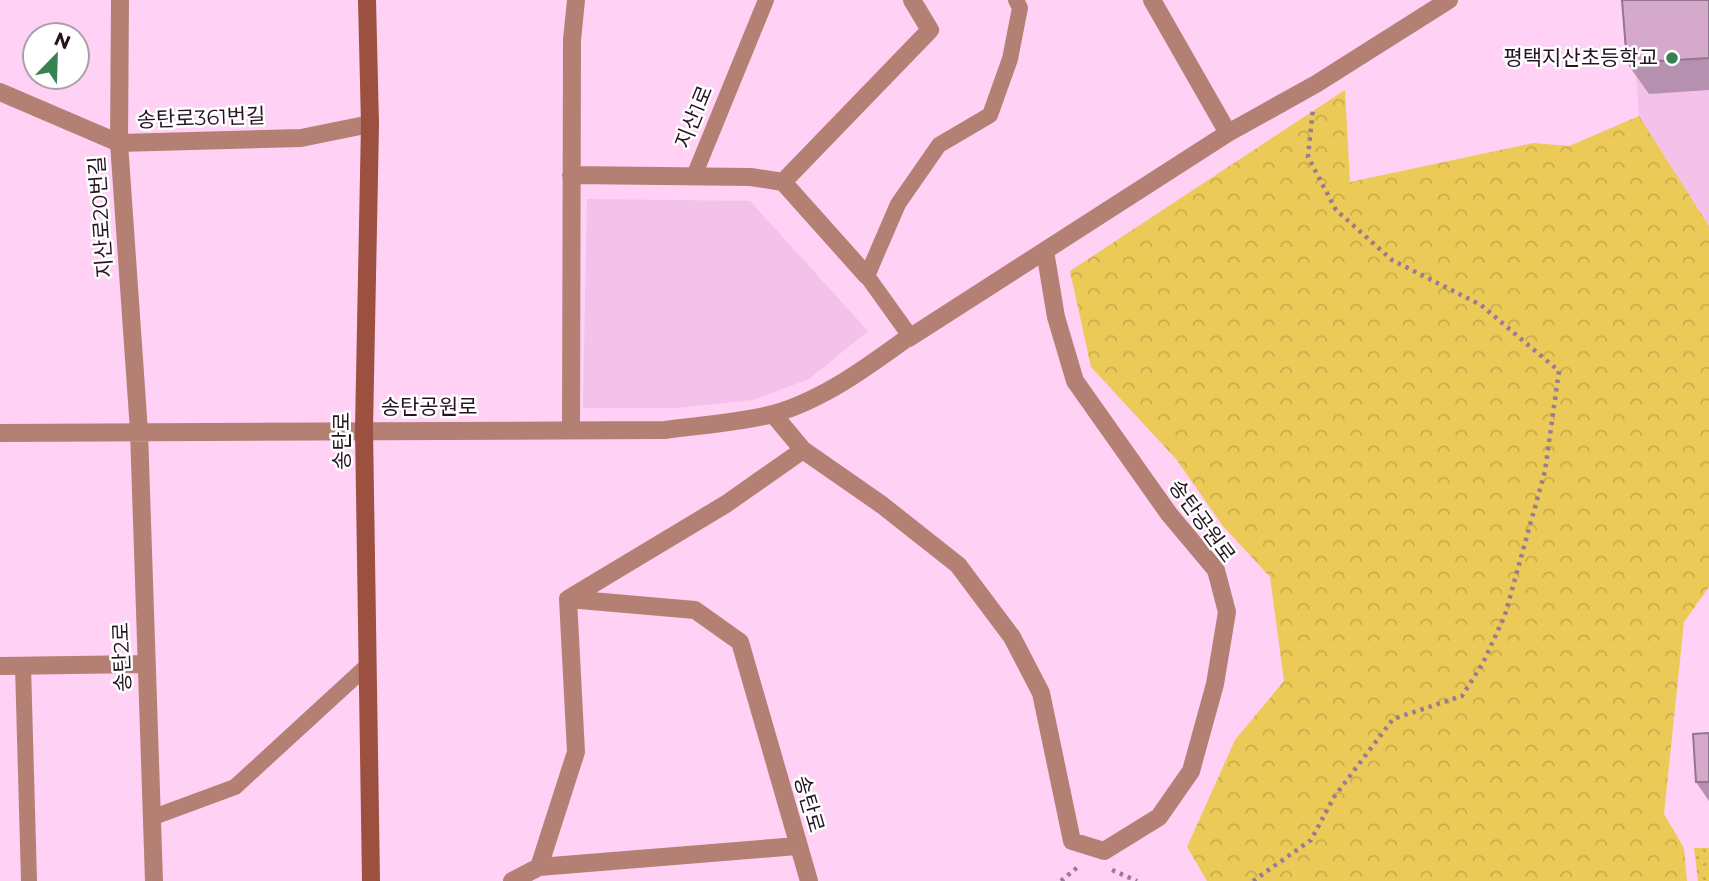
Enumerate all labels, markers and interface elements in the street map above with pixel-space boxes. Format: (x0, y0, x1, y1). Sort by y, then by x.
north arrow (21, 21, 91, 91)
text: N (51, 27, 74, 54)
place label: 평택지산초등학교 (1503, 45, 1658, 70)
marker: 평택지산초등학교 (1664, 50, 1680, 66)
street label: 지산1로 (670, 82, 717, 152)
street label: 송탄로361번길 (136, 103, 266, 132)
street label: 지산로20번길 (84, 155, 117, 279)
street label: 송탄공원로 (381, 394, 477, 419)
street label: 송탄로 (329, 412, 354, 470)
street label: 송탄공원로 (1164, 474, 1241, 567)
street label: 송탄2로 (108, 622, 135, 692)
street label: 송탄로 (789, 773, 829, 835)

